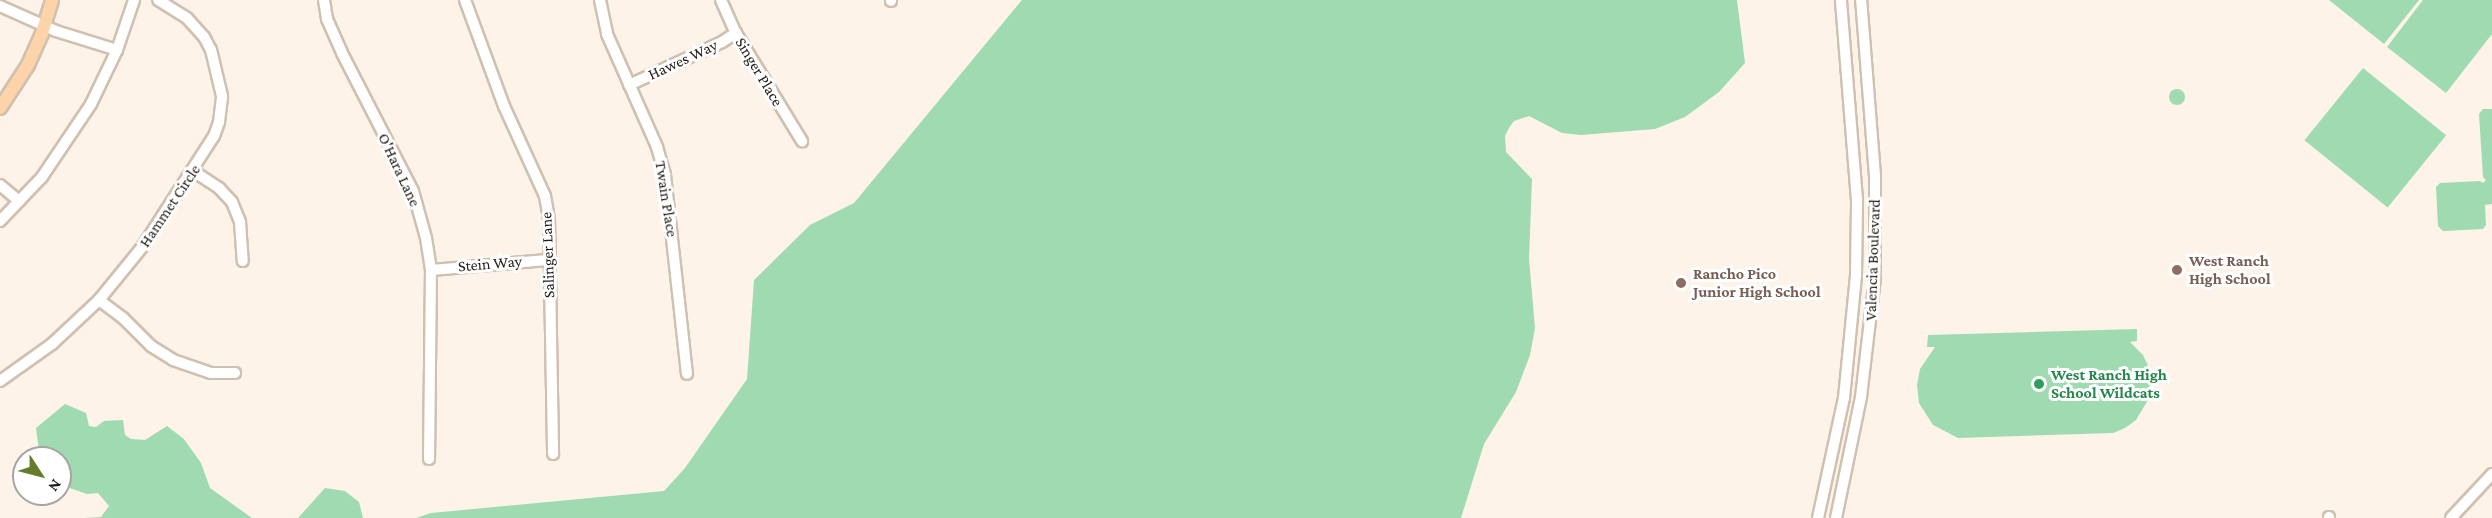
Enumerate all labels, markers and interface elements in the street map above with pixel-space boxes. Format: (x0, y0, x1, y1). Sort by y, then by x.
street label: Singer Place (731, 34, 787, 110)
street label: Hawes Way (645, 36, 721, 84)
street label: O'Hara Lane (374, 130, 424, 210)
street label: Twain Place (651, 160, 681, 238)
street label: Hammet Circle (135, 161, 205, 251)
street label: Valencia Boulevard (1861, 199, 1885, 321)
street label: Salinger Lane (537, 212, 559, 298)
place label: West Ranch High School (2189, 251, 2271, 289)
street label: Stein Way (457, 252, 523, 276)
marker: West Ranch High School (2170, 263, 2184, 277)
place label: Rancho Pico Junior High School (1693, 264, 1821, 302)
marker: Rancho Pico Junior High School (1674, 276, 1688, 290)
place label: West Ranch High School Wildcats (2051, 365, 2167, 403)
marker: West Ranch High School Wildcats (2032, 377, 2046, 391)
north arrow (12, 446, 72, 506)
text: N (45, 476, 65, 495)

